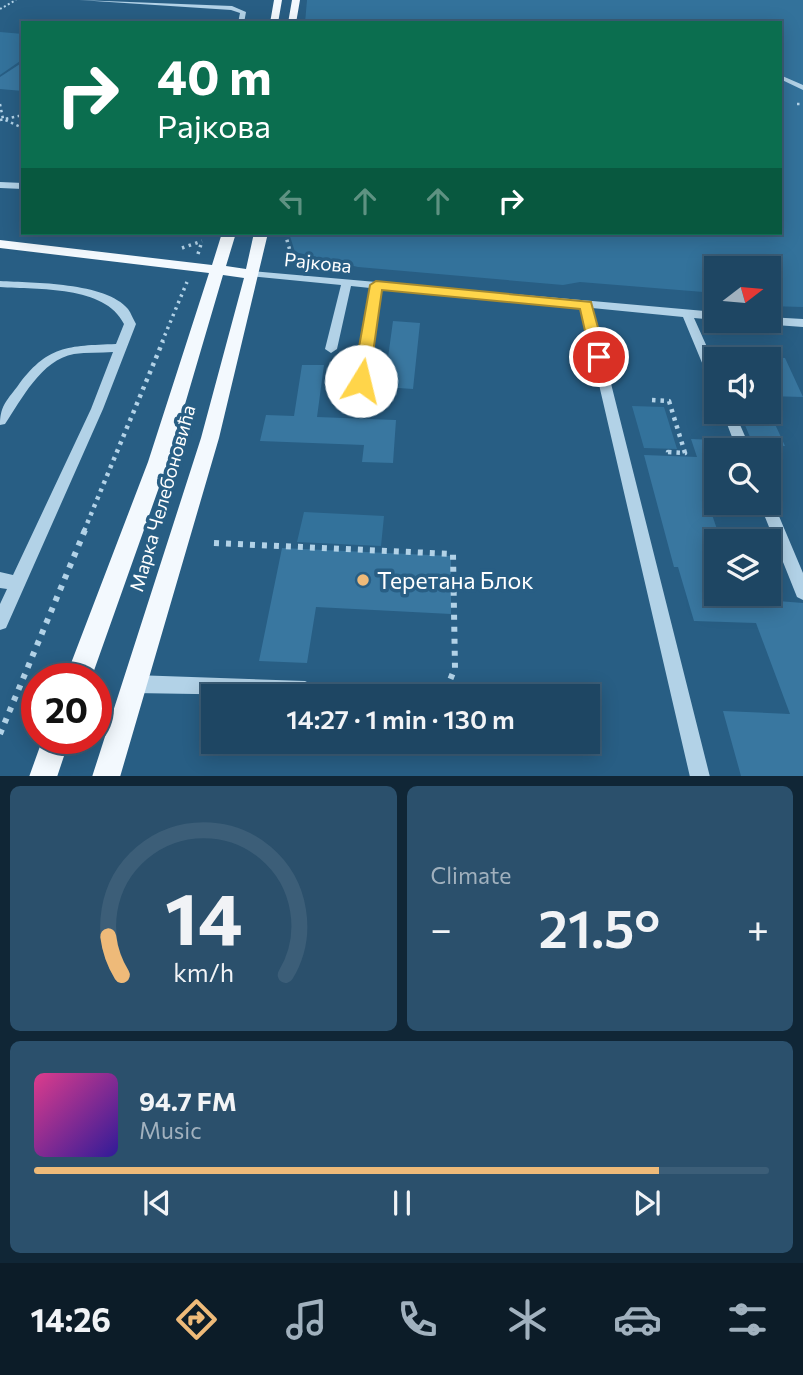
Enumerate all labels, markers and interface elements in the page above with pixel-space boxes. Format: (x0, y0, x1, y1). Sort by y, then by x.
text: 40 m (157, 45, 272, 105)
icon: right (42, 49, 133, 140)
text: Рајкова (157, 105, 271, 145)
icon: left (273, 182, 311, 220)
icon: ahead (346, 182, 384, 220)
icon: ahead (419, 182, 457, 220)
icon: right (492, 182, 530, 220)
street label: Рајкова (283, 247, 353, 277)
north arrow (704, 256, 780, 332)
map controls (704, 256, 781, 606)
pin (569, 327, 629, 387)
icon: arrive (580, 338, 618, 376)
position arrow (324, 344, 398, 418)
button: sound (704, 347, 781, 424)
street label: Марка Челебоновића (124, 402, 200, 594)
button: search (704, 438, 781, 515)
button: layers (704, 529, 781, 606)
place label: Теретана Блок (377, 566, 534, 594)
marker: Теретана Блок (355, 572, 371, 588)
speed limit sign: 20 (21, 663, 112, 754)
text: 14:27 · 1 min · 130 m (286, 703, 515, 734)
text: Climate (431, 861, 512, 889)
text: 14 (164, 871, 242, 960)
text: 21.5° (539, 895, 660, 959)
text: − (431, 904, 452, 951)
text: + (747, 904, 769, 951)
text: km/h (173, 956, 234, 986)
text: 94.7 FM (139, 1085, 237, 1116)
text: Music (139, 1116, 202, 1144)
icon: previous (138, 1184, 176, 1222)
icon: pause (383, 1184, 421, 1222)
icon: next (628, 1184, 666, 1222)
icon: directions (172, 1295, 221, 1344)
icon: music (282, 1295, 331, 1344)
icon: phone (393, 1295, 442, 1344)
icon: climate (503, 1295, 552, 1344)
icon: car (613, 1295, 662, 1344)
icon: filters (723, 1295, 772, 1344)
text: 14:26 (31, 1299, 111, 1339)

